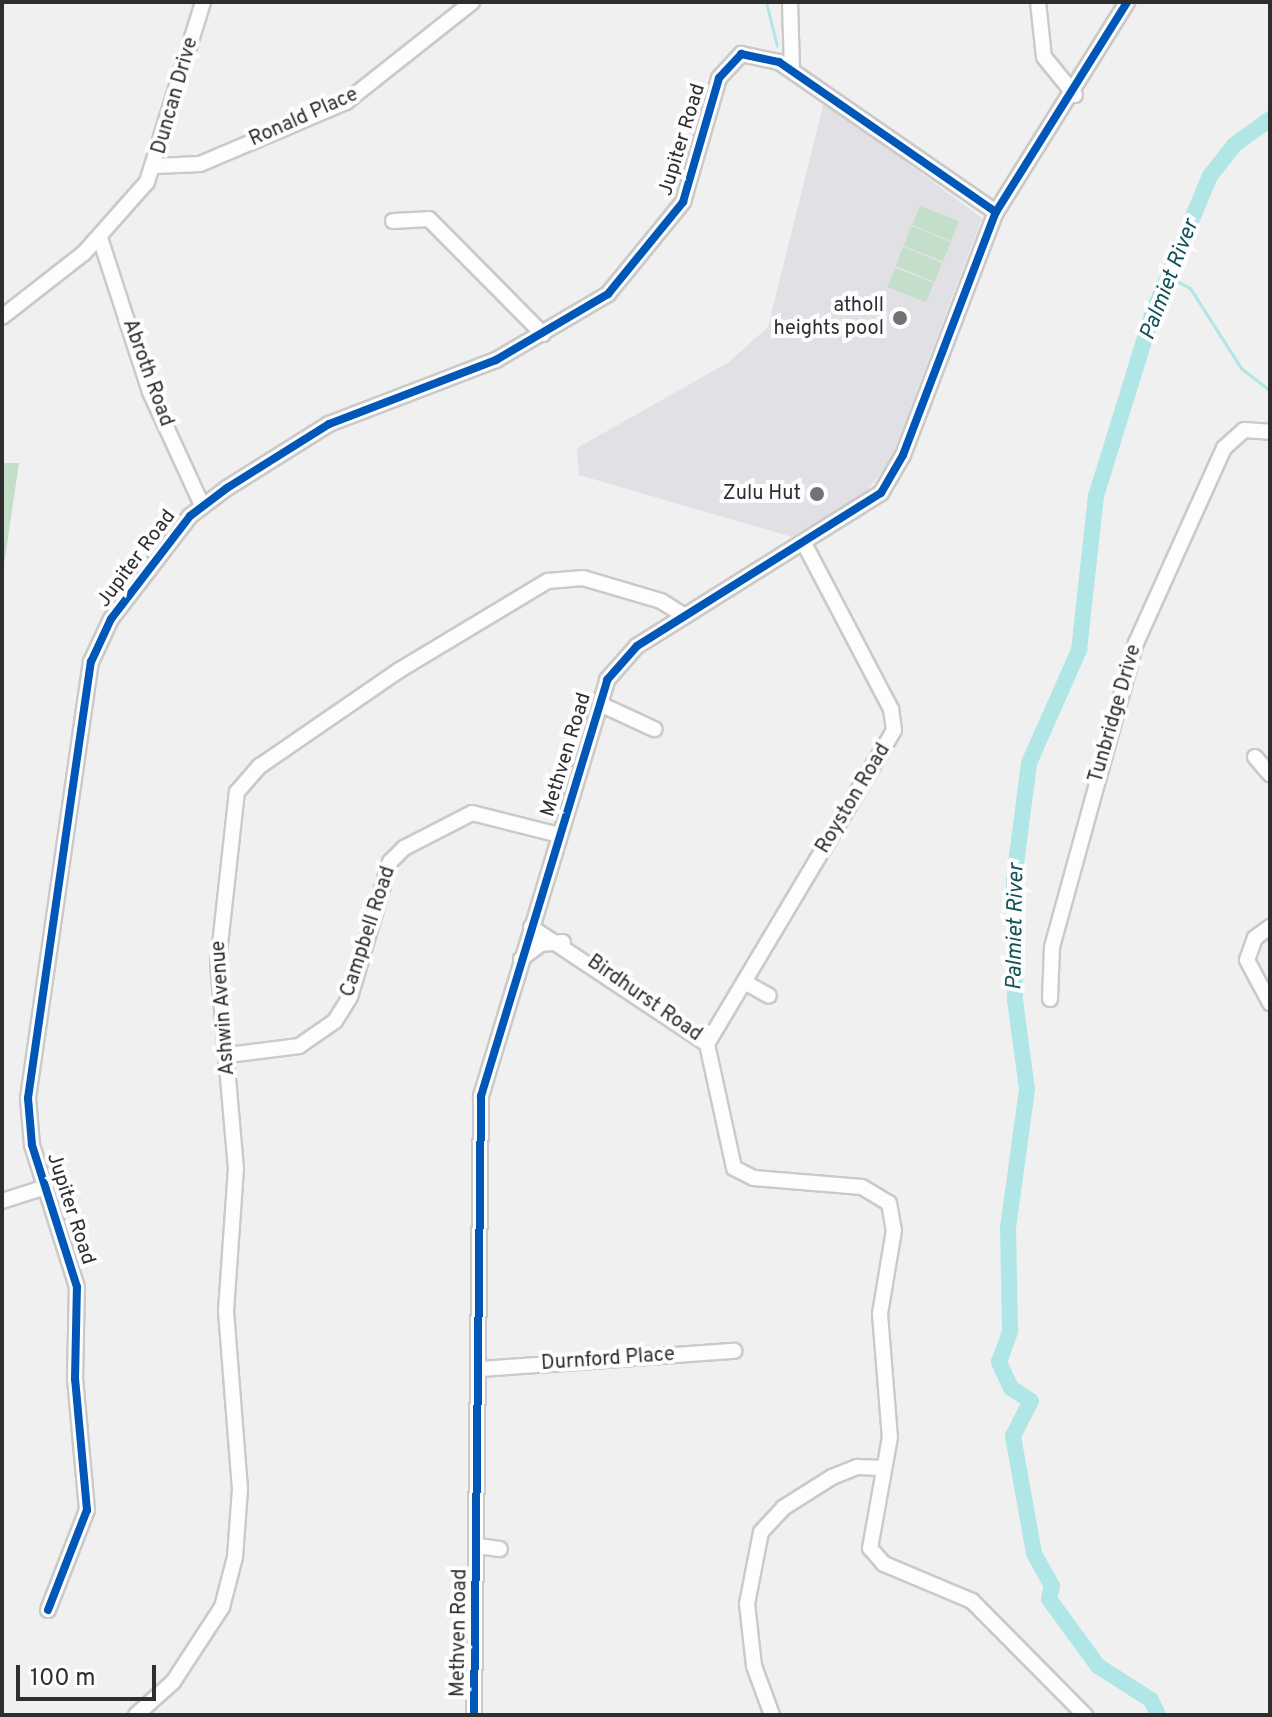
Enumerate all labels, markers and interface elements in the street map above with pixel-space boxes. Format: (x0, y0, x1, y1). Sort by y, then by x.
street label: Duncan Drive (148, 35, 204, 157)
street label: Jupiter Road (655, 81, 711, 199)
street label: Ronald Place (246, 83, 362, 153)
water label: Palmiet River (1135, 216, 1205, 344)
place label: atholl heights pool (773, 294, 884, 341)
marker: atholl heights pool (891, 309, 909, 327)
street label: Abroth Road (117, 316, 177, 430)
place label: Zulu Hut (723, 482, 801, 506)
marker: Zulu Hut (808, 485, 826, 503)
street label: Jupiter Road (93, 506, 181, 612)
street label: Tunbridge Drive (1085, 642, 1147, 786)
street label: Methven Road (537, 690, 597, 820)
street label: Royston Road (812, 740, 896, 858)
water label: Palmiet River (1002, 863, 1030, 991)
street label: Campbell Road (337, 864, 401, 1000)
street label: Ashwin Avenue (207, 939, 241, 1077)
street label: Birdhurst Road (582, 951, 706, 1047)
street label: Jupiter Road (41, 1150, 99, 1268)
street label: Durnford Place (540, 1343, 676, 1377)
street label: Methven Road (447, 1569, 473, 1697)
scale bar (20, 1649, 160, 1699)
text: 100 m (30, 1664, 96, 1694)

